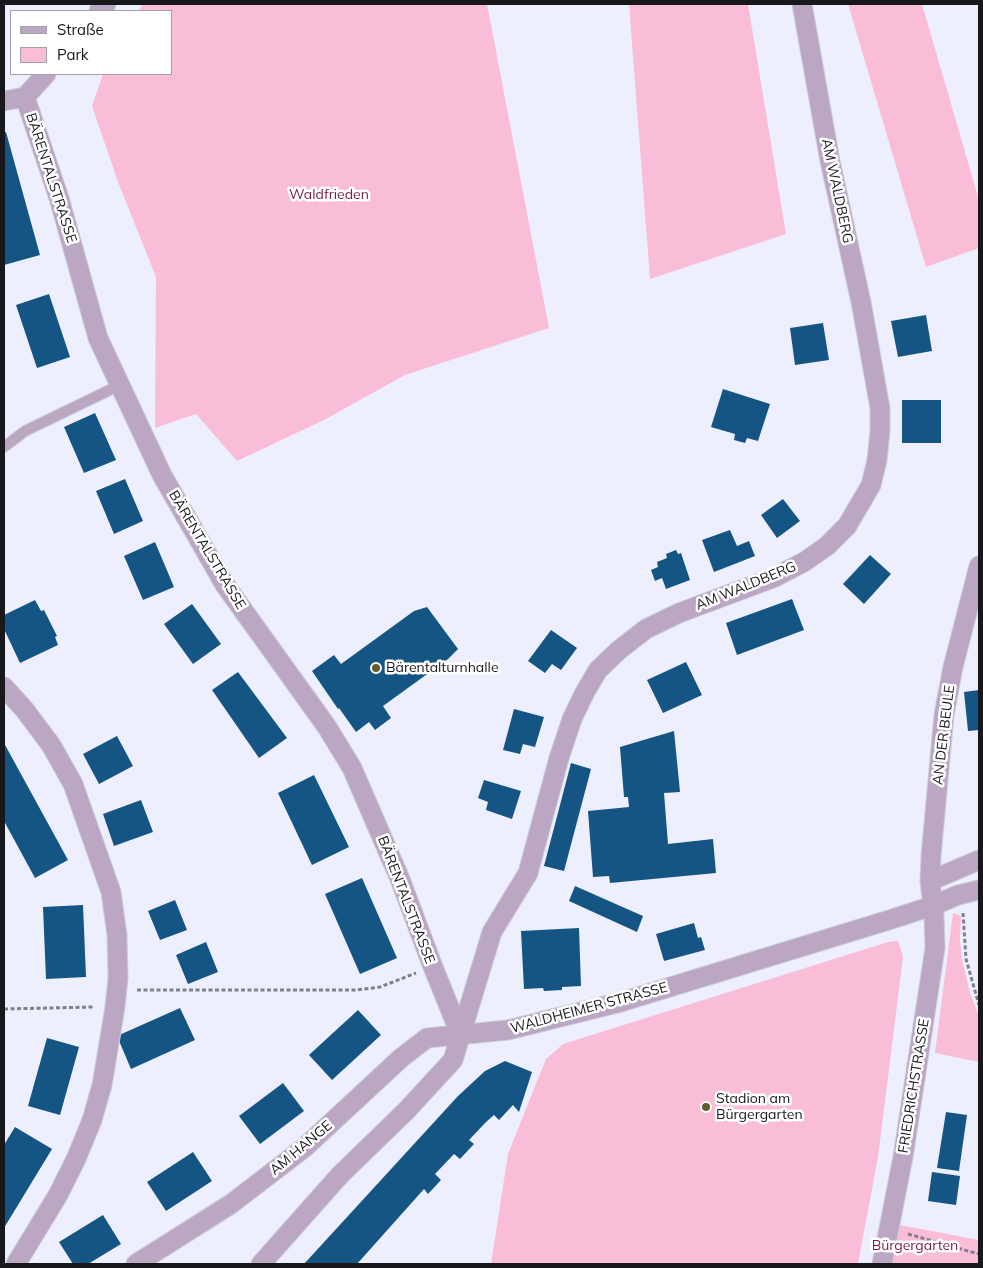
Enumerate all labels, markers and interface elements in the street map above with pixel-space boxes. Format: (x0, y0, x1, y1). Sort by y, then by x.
legend (10, 10, 172, 75)
text: Straße (57, 20, 104, 39)
text: Park (57, 45, 89, 64)
street label: BÄRENTALSTRASSE (22, 111, 80, 245)
street label: AM WALDBERG (818, 137, 856, 245)
park label: Waldfrieden (289, 187, 369, 203)
street label: BÄRENTALSTRASSE (165, 488, 249, 612)
street label: AM WALDBERG (693, 558, 799, 614)
place label: Bärentalturnhalle (386, 660, 499, 676)
marker: Bärentalturnhalle (370, 662, 382, 674)
street label: AN DER BEULE (930, 684, 958, 786)
street label: BÄRENTALSTRASSE (374, 834, 438, 966)
street label: WALDHEIMER STRASSE (509, 979, 669, 1037)
street label: FRIEDRICHSTRASSE (895, 1018, 933, 1154)
place label: Stadion am Bürgergarten (716, 1091, 803, 1124)
marker: Stadion am Bürgergarten (700, 1101, 712, 1113)
street label: AM HANGE (267, 1117, 335, 1179)
park label: Bürgergarten (872, 1238, 958, 1254)

